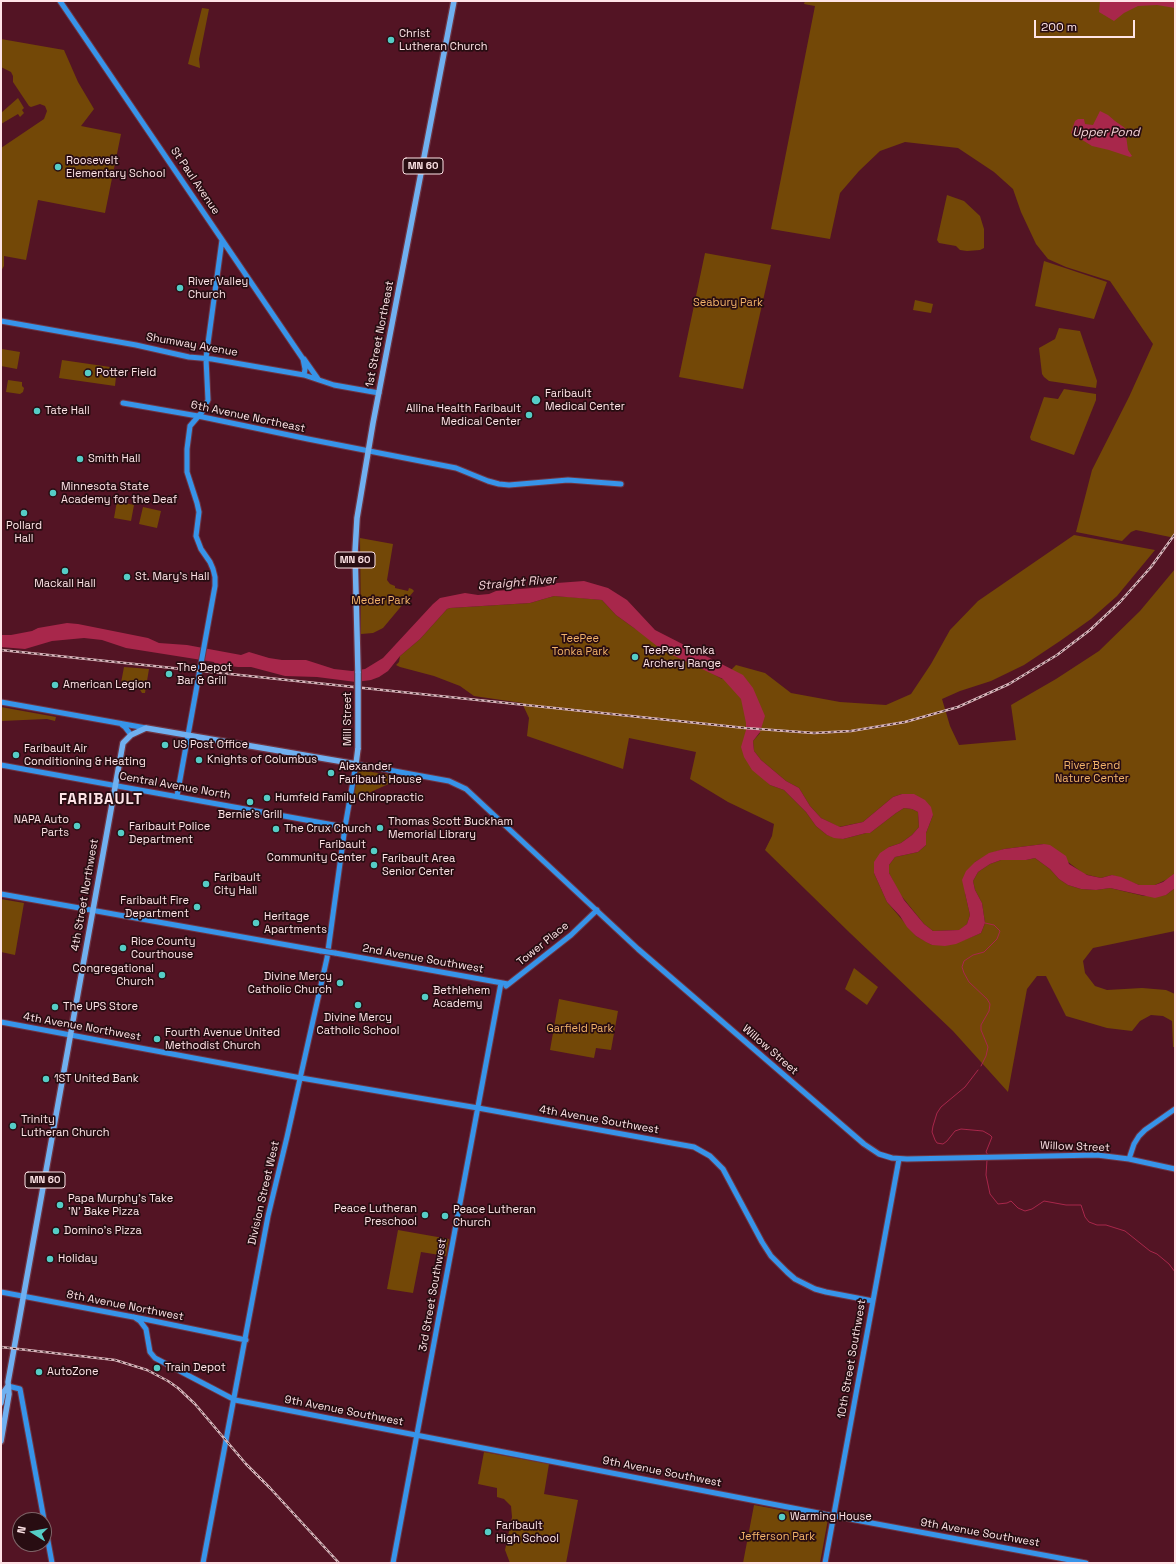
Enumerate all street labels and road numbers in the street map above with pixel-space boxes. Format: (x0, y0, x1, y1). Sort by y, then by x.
street label: St Paul Avenue (168, 145, 222, 217)
road number: MN 60 (403, 158, 443, 174)
street label: 1st Street Northeast (363, 280, 397, 388)
street label: Shumway Avenue (145, 330, 239, 360)
street label: 6th Avenue Northeast (190, 398, 306, 436)
road number: MN 60 (335, 552, 375, 568)
street label: Mill Street (341, 692, 355, 746)
street label: Central Avenue North (118, 770, 232, 802)
street label: 4th Street Northwest (69, 838, 101, 952)
street label: Tower Place (514, 919, 572, 969)
street label: 2nd Avenue Southwest (361, 942, 485, 976)
street label: 4th Avenue Northwest (22, 1010, 142, 1044)
street label: Willow Street (739, 1022, 801, 1078)
street label: 4th Avenue Southwest (538, 1103, 660, 1137)
street label: Willow Street (1040, 1139, 1110, 1155)
street label: Division Street West (246, 1140, 282, 1246)
road number: MN 60 (25, 1172, 65, 1188)
street label: 3rd Street Southwest (417, 1237, 449, 1353)
street label: 8th Avenue Northwest (65, 1288, 185, 1324)
street label: 10th Street Southwest (835, 1298, 869, 1420)
street label: 9th Avenue Southwest (283, 1393, 405, 1429)
street label: 9th Avenue Southwest (601, 1454, 723, 1490)
street label: 9th Avenue Southwest (919, 1516, 1041, 1550)

